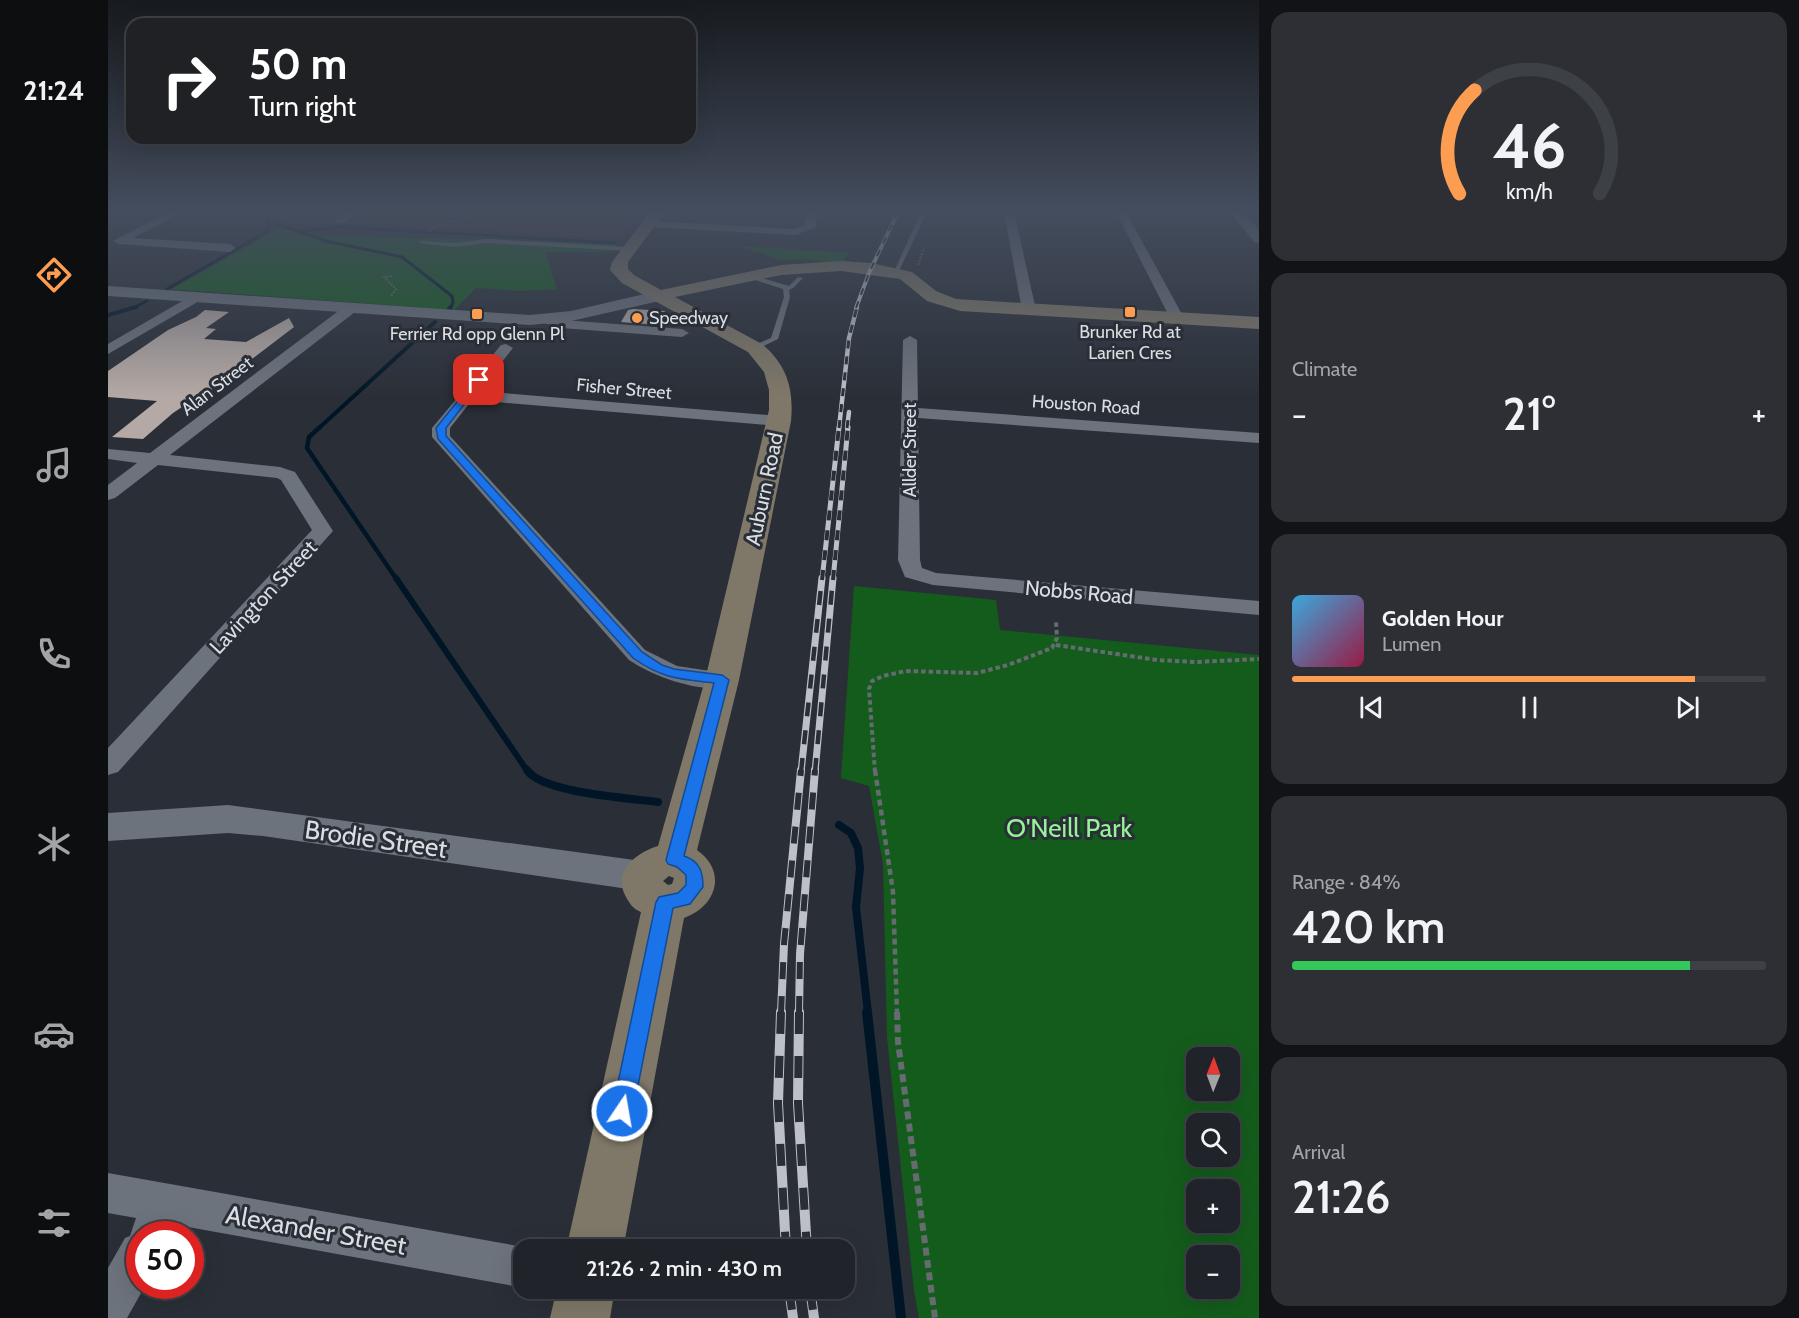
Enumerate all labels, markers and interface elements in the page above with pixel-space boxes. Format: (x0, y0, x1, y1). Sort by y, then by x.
text: 50 m (249, 38, 347, 90)
icon: right (150, 42, 228, 120)
text: 21:24 (23, 74, 85, 107)
text: Turn right (249, 90, 356, 123)
text: 46 (1492, 108, 1566, 184)
text: km/h (1506, 178, 1552, 204)
icon: directions (33, 254, 75, 296)
marker: Brunker Rd at Larien Cres (1123, 305, 1137, 319)
marker: Ferrier Rd opp Glenn Pl (470, 307, 484, 321)
place label: Speedway (649, 307, 728, 329)
marker: Speedway (630, 311, 644, 325)
place label: Brunker Rd at Larien Cres (1079, 321, 1181, 364)
place label: Ferrier Rd opp Glenn Pl (390, 323, 565, 345)
street label: Alan Street (177, 352, 257, 420)
pin (453, 354, 504, 405)
text: Climate (1292, 357, 1357, 381)
icon: arrive (462, 363, 495, 396)
street label: Fisher Street (575, 374, 673, 404)
text: 21° (1503, 387, 1555, 441)
street label: Houston Road (1031, 390, 1141, 420)
text: − (1292, 394, 1307, 434)
text: + (1751, 394, 1766, 434)
street label: Allder Street (899, 403, 921, 497)
street label: Auburn Road (740, 430, 788, 548)
icon: music (33, 444, 75, 486)
street label: Lavington Street (204, 535, 322, 659)
street label: Nobbs Road (1024, 575, 1134, 609)
text: Golden Hour (1382, 605, 1503, 632)
text: Lumen (1382, 632, 1441, 656)
icon: phone (33, 633, 75, 675)
icon: previous (1355, 691, 1388, 724)
icon: pause (1513, 691, 1546, 724)
icon: next (1671, 691, 1704, 724)
park label: O'Neill Park (1006, 812, 1132, 844)
street label: Brodie Street (303, 813, 449, 865)
icon: climate (33, 823, 75, 865)
text: Range · 84% (1292, 870, 1400, 894)
text: 420 km (1292, 900, 1445, 954)
icon: car (33, 1013, 75, 1055)
north arrow (1186, 1047, 1240, 1101)
map controls (1186, 1047, 1240, 1299)
position arrow (590, 1079, 654, 1143)
button: search (1186, 1113, 1240, 1167)
text: Arrival (1292, 1140, 1345, 1164)
text: 21:26 (1292, 1170, 1390, 1224)
button: + (1186, 1179, 1240, 1233)
street label: Alexander Street (223, 1198, 409, 1262)
icon: filters (33, 1202, 75, 1244)
speed limit sign: 50 (126, 1221, 204, 1299)
button: − (1186, 1245, 1240, 1299)
text: 21:26 · 2 min · 430 m (586, 1255, 782, 1282)

